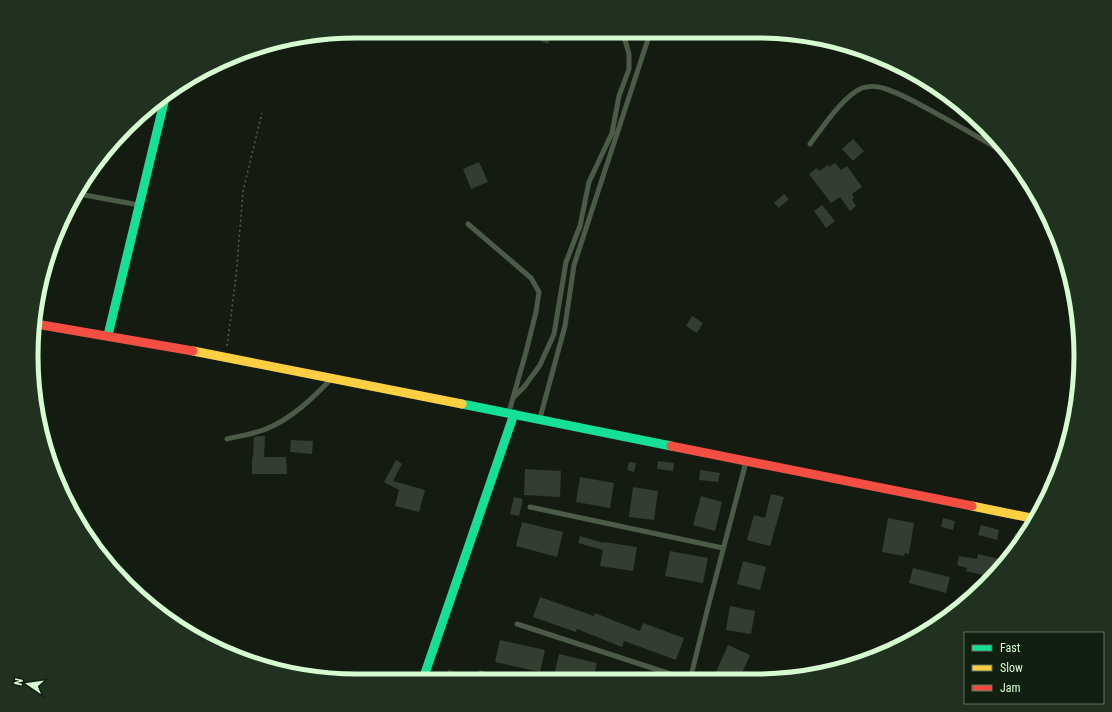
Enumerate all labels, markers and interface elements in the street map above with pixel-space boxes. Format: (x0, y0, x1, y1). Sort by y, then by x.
legend (964, 632, 1104, 704)
text: Fast (1000, 641, 1021, 655)
text: Slow (1000, 661, 1023, 675)
north arrow (8, 664, 48, 704)
text: N (12, 677, 26, 687)
text: Jam (1000, 681, 1021, 695)

